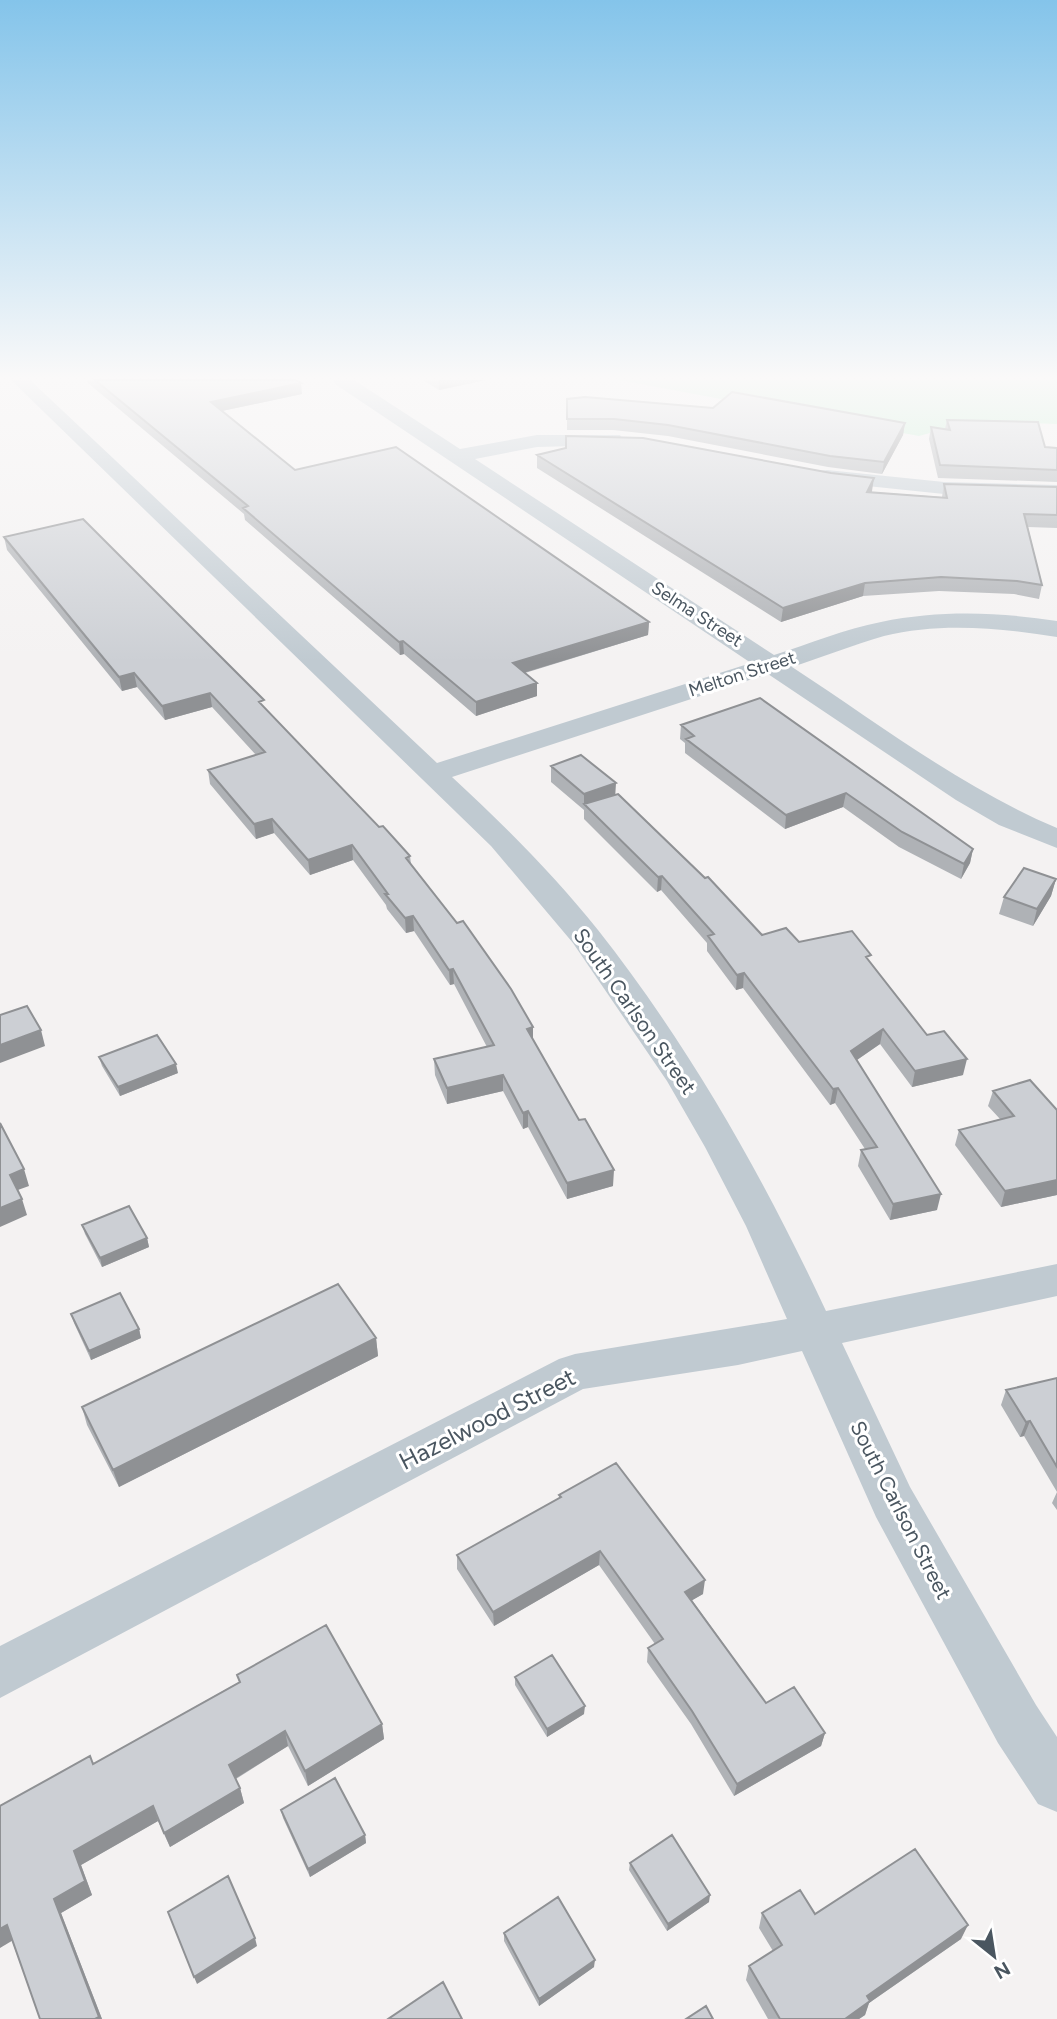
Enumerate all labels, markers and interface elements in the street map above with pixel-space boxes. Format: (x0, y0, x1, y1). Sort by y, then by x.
street label: Selma Street (647, 576, 747, 652)
street label: Melton Street (686, 646, 798, 702)
street label: South Carlson Street (568, 923, 702, 1099)
street label: Hazelwood Street (394, 1362, 580, 1476)
street label: South Carlson Street (845, 1417, 957, 1603)
north arrow (959, 1921, 1029, 1991)
text: N (990, 1957, 1014, 1984)

